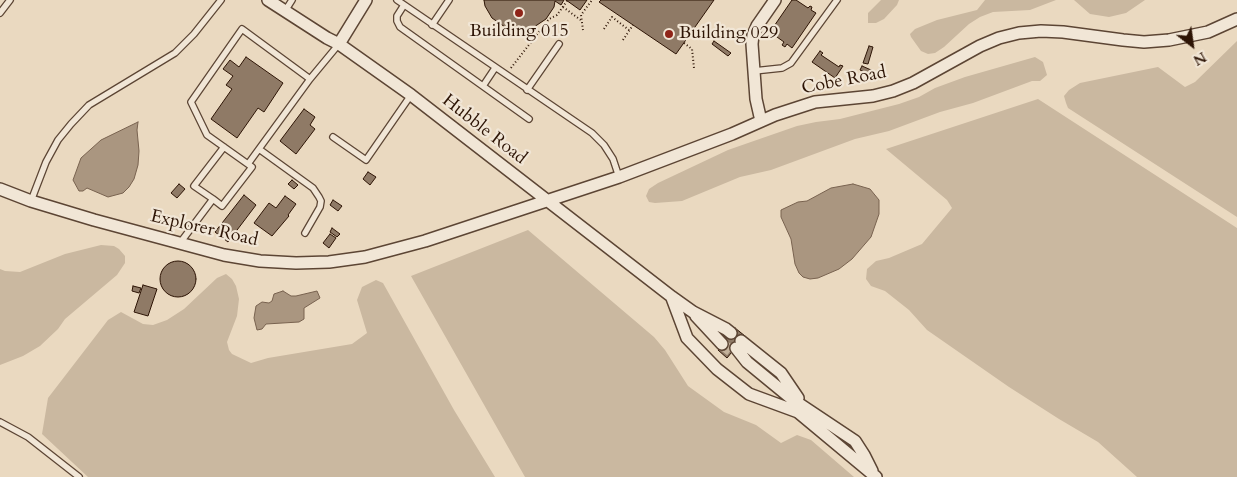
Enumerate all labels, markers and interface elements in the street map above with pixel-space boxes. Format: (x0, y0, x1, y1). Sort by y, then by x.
marker: Building 015 (513, 7, 525, 19)
north arrow (1167, 20, 1217, 70)
place label: Building 015 (469, 21, 569, 43)
place label: Building 029 (679, 23, 778, 45)
marker: Building 029 (663, 28, 675, 40)
text: N (1190, 47, 1210, 70)
street label: Cobe Road (800, 62, 888, 100)
street label: Hubble Road (437, 90, 531, 170)
street label: Explorer Road (148, 206, 260, 252)

